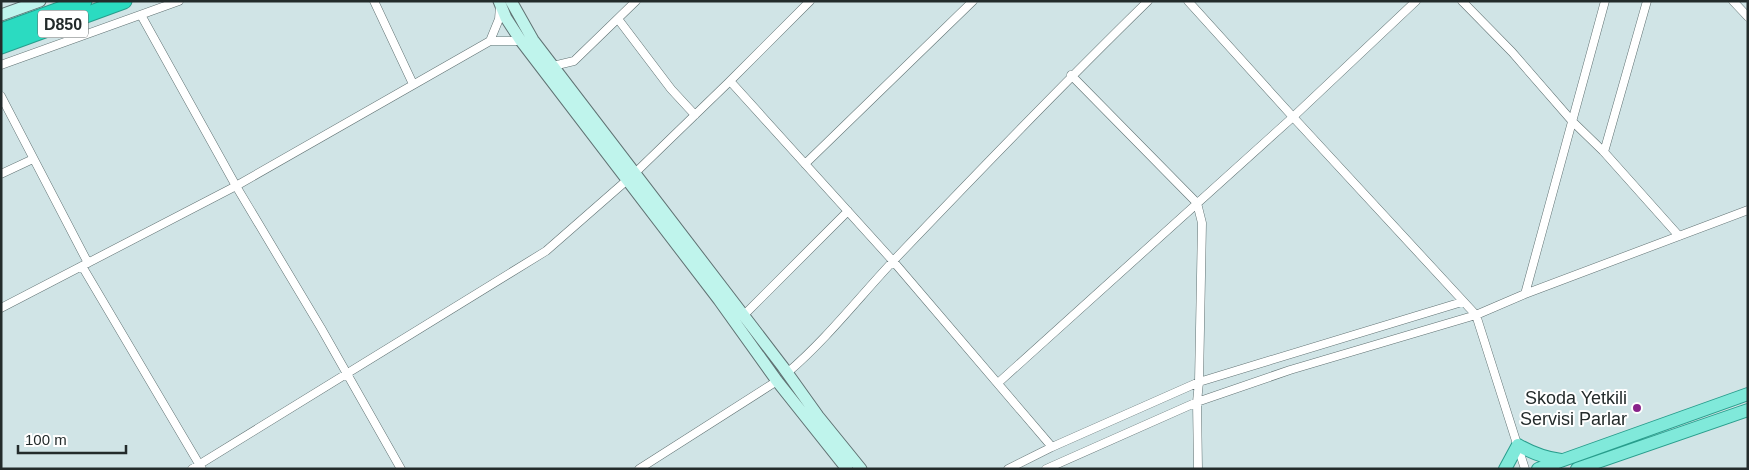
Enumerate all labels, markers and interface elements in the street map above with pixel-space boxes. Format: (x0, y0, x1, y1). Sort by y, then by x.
road number: D850 (38, 10, 88, 38)
place label: Skoda Yetkili Servisi Parlar (1520, 388, 1627, 429)
marker: Skoda Yetkili Servisi Parlar (1631, 402, 1643, 414)
scale bar (18, 422, 125, 454)
text: 100 m (25, 431, 67, 448)

